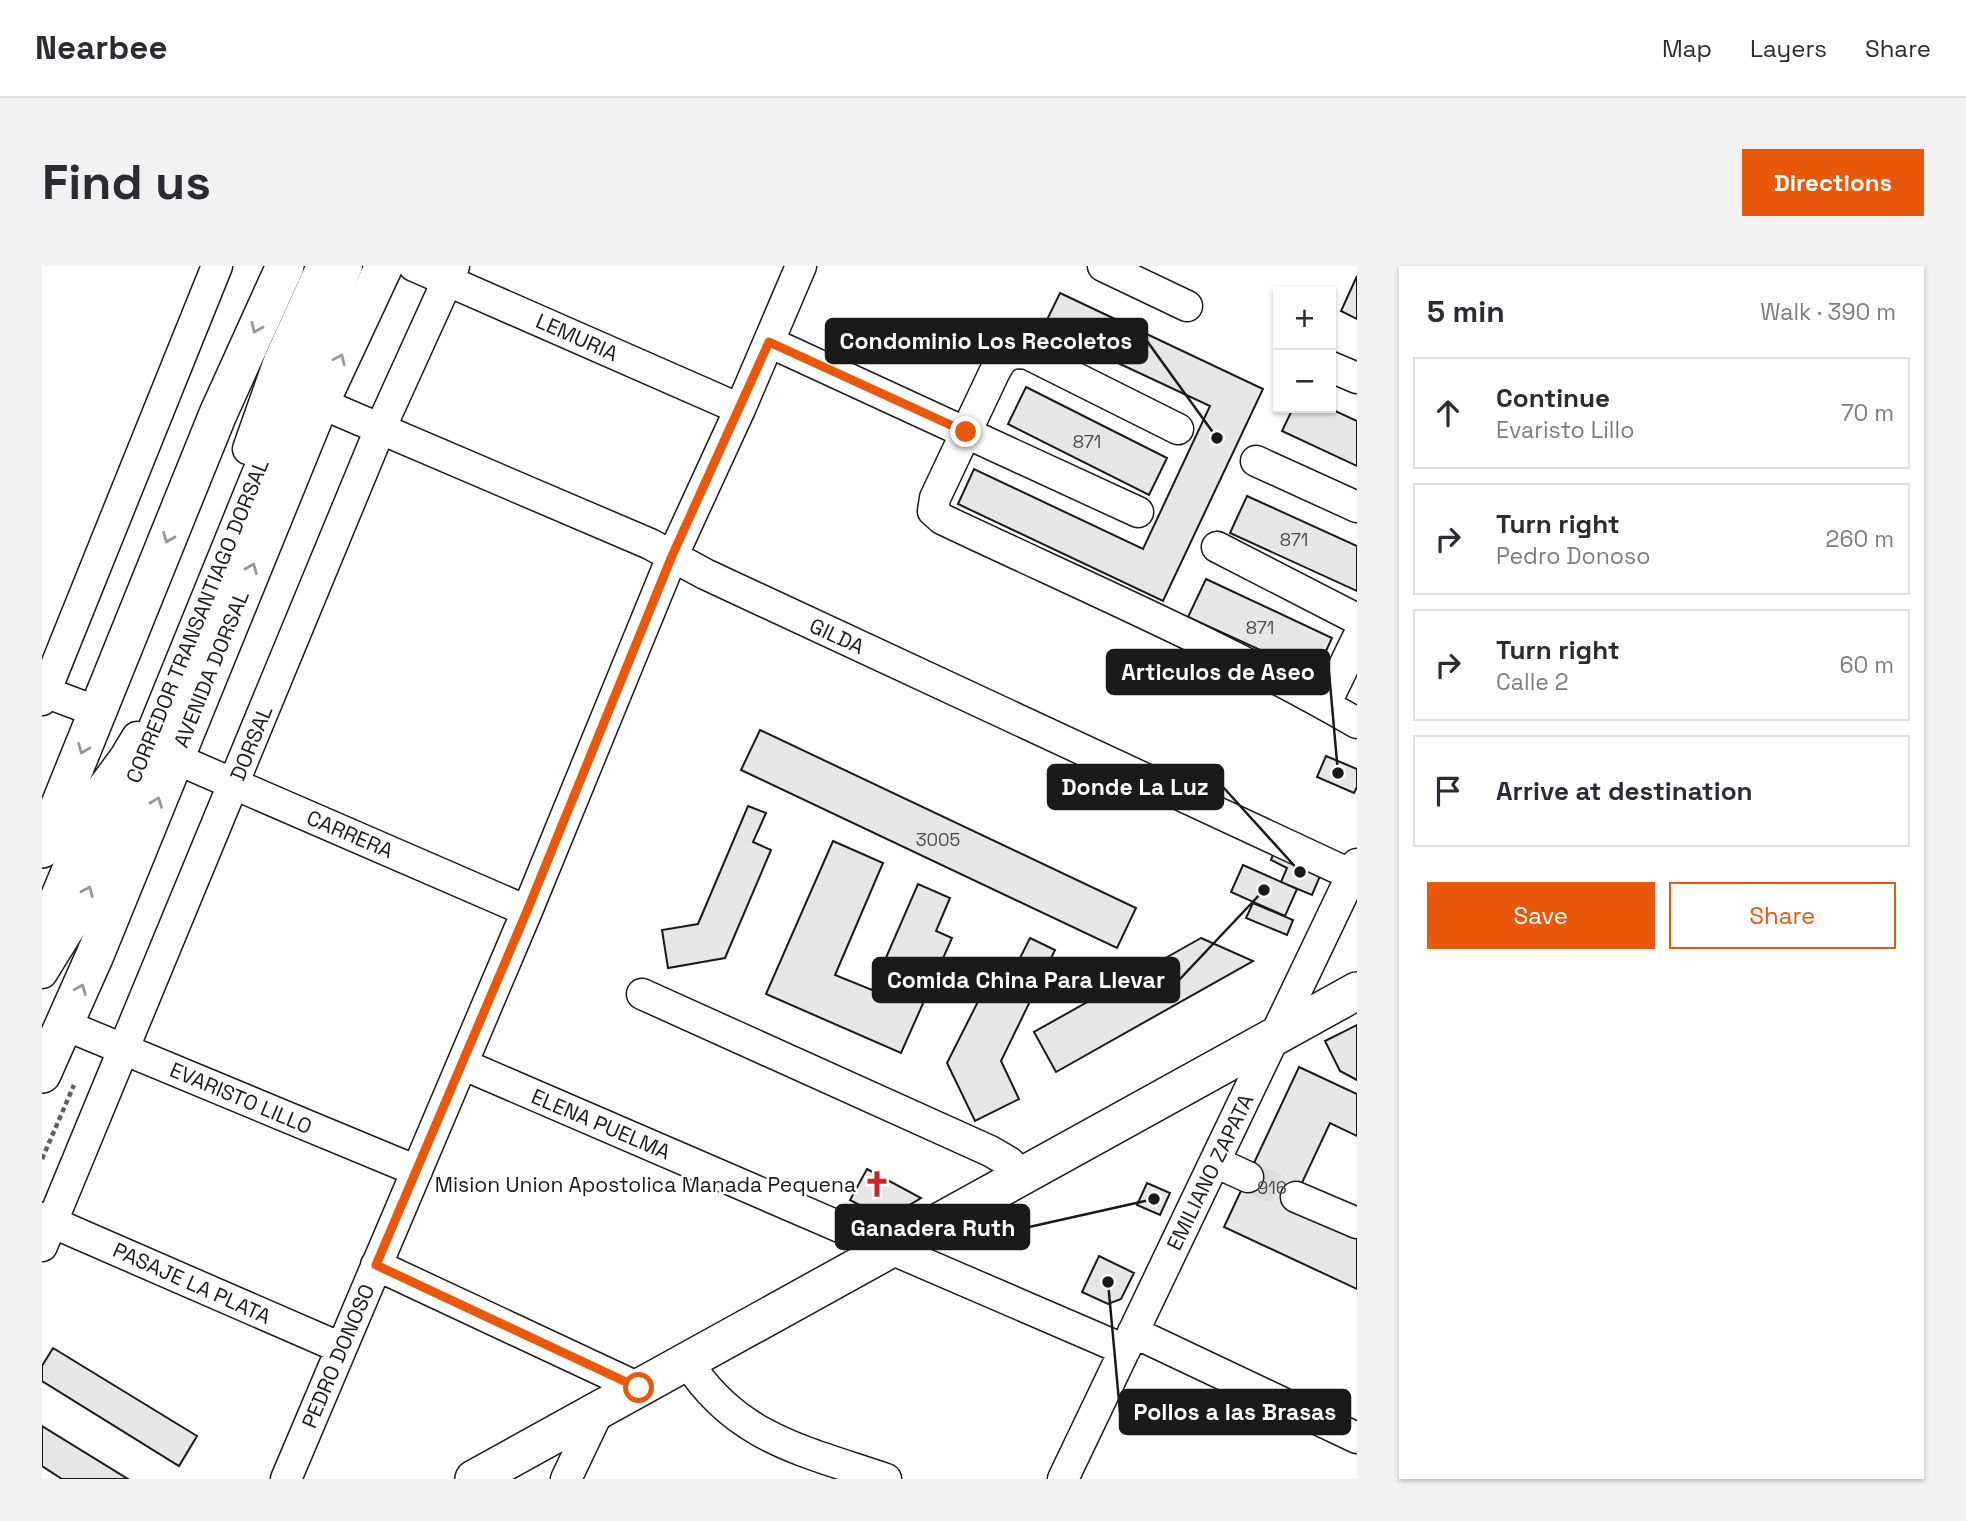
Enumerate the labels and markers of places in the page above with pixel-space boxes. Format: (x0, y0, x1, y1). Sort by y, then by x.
callout: Condominio Los Recoletos (826, 319, 1147, 363)
callout: Articulos de Aseo (1107, 650, 1329, 694)
callout: Donde La Luz (1048, 765, 1223, 809)
callout: Comida China Para Llevar (873, 958, 1179, 1002)
church icon: Mision Union Apostolica Manada Pequena (862, 1169, 892, 1199)
place label: Mision Union Apostolica Manada Pequena (435, 1171, 856, 1198)
callout: Ganadera Ruth (836, 1205, 1029, 1249)
callout: Pollos a las Brasas (1120, 1390, 1350, 1434)

